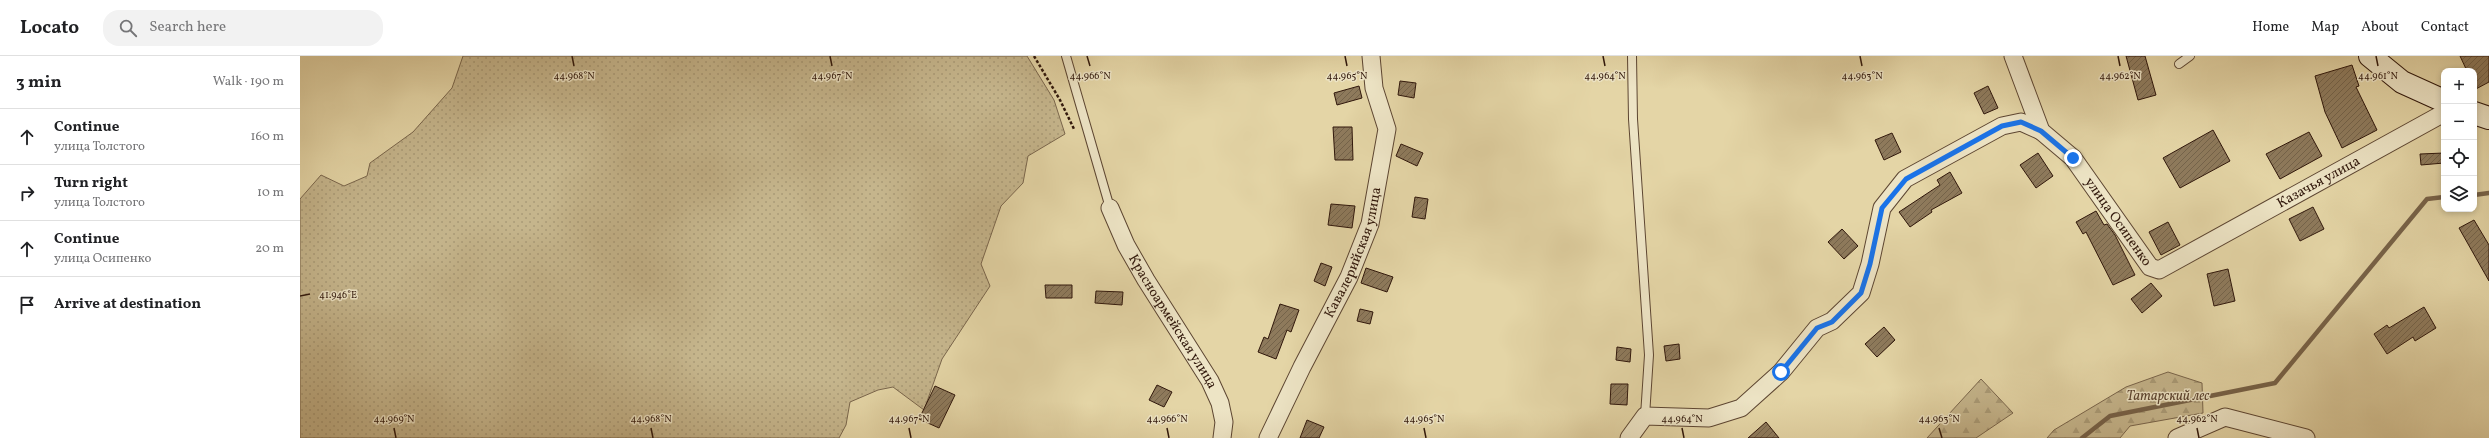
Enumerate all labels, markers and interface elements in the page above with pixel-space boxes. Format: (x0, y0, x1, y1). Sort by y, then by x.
search box (103, 10, 383, 46)
text: Locato (20, 15, 79, 41)
icon: search (117, 17, 139, 39)
text: Search here (149, 17, 226, 38)
text: Home (2252, 18, 2289, 37)
text: Map (2311, 18, 2339, 37)
text: About (2361, 18, 2399, 37)
text: Contact (2421, 18, 2469, 37)
map controls (2441, 68, 2477, 212)
button: + (2441, 68, 2477, 104)
text: 44.968°N (553, 69, 595, 83)
text: 44.967°N (812, 69, 853, 83)
text: 44.966°N (1069, 69, 1111, 83)
text: 44.965°N (1327, 69, 1368, 83)
text: 44.964°N (1584, 69, 1626, 83)
text: 44.963°N (1841, 69, 1883, 83)
text: 44.962°N (2099, 69, 2141, 83)
text: 44.961°N (2358, 69, 2399, 83)
text: 3 min (16, 71, 62, 94)
text: Walk · 190 m (213, 73, 284, 91)
button: − (2441, 104, 2477, 140)
text: Continue (54, 117, 119, 138)
icon: ahead (16, 126, 38, 148)
text: 160 m (250, 128, 284, 146)
text: улица Толстого (54, 138, 145, 156)
button: locate (2441, 140, 2477, 176)
route end (2064, 149, 2082, 167)
street label: Казачья улица (2274, 152, 2364, 213)
text: Turn right (54, 173, 128, 194)
street label: улица Осипенко (2080, 173, 2156, 270)
button: layers (2441, 176, 2477, 212)
icon: right (16, 182, 38, 204)
text: 10 m (257, 184, 284, 202)
street label: Кавалерийская улица (1320, 185, 1386, 321)
text: улица Толстого (54, 194, 145, 212)
text: Continue (54, 229, 119, 250)
icon: ahead (16, 238, 38, 260)
text: 20 m (255, 240, 284, 258)
text: улица Осипенко (54, 250, 151, 268)
street label: Красноармейская улица (1124, 251, 1222, 392)
text: 41.946°E (319, 288, 357, 302)
icon: arrive (16, 294, 38, 316)
text: Arrive at destination (54, 294, 201, 315)
route start (1772, 363, 1790, 381)
park label: Татарский лес (2127, 387, 2209, 406)
text: 44.969°N (373, 412, 415, 426)
text: 44.968°N (630, 412, 672, 426)
text: 44.967°N (889, 412, 930, 426)
text: 44.966°N (1146, 412, 1188, 426)
text: 44.965°N (1404, 412, 1445, 426)
text: 44.964°N (1661, 412, 1703, 426)
text: 44.963°N (1918, 412, 1960, 426)
text: 44.962°N (2176, 412, 2218, 426)

